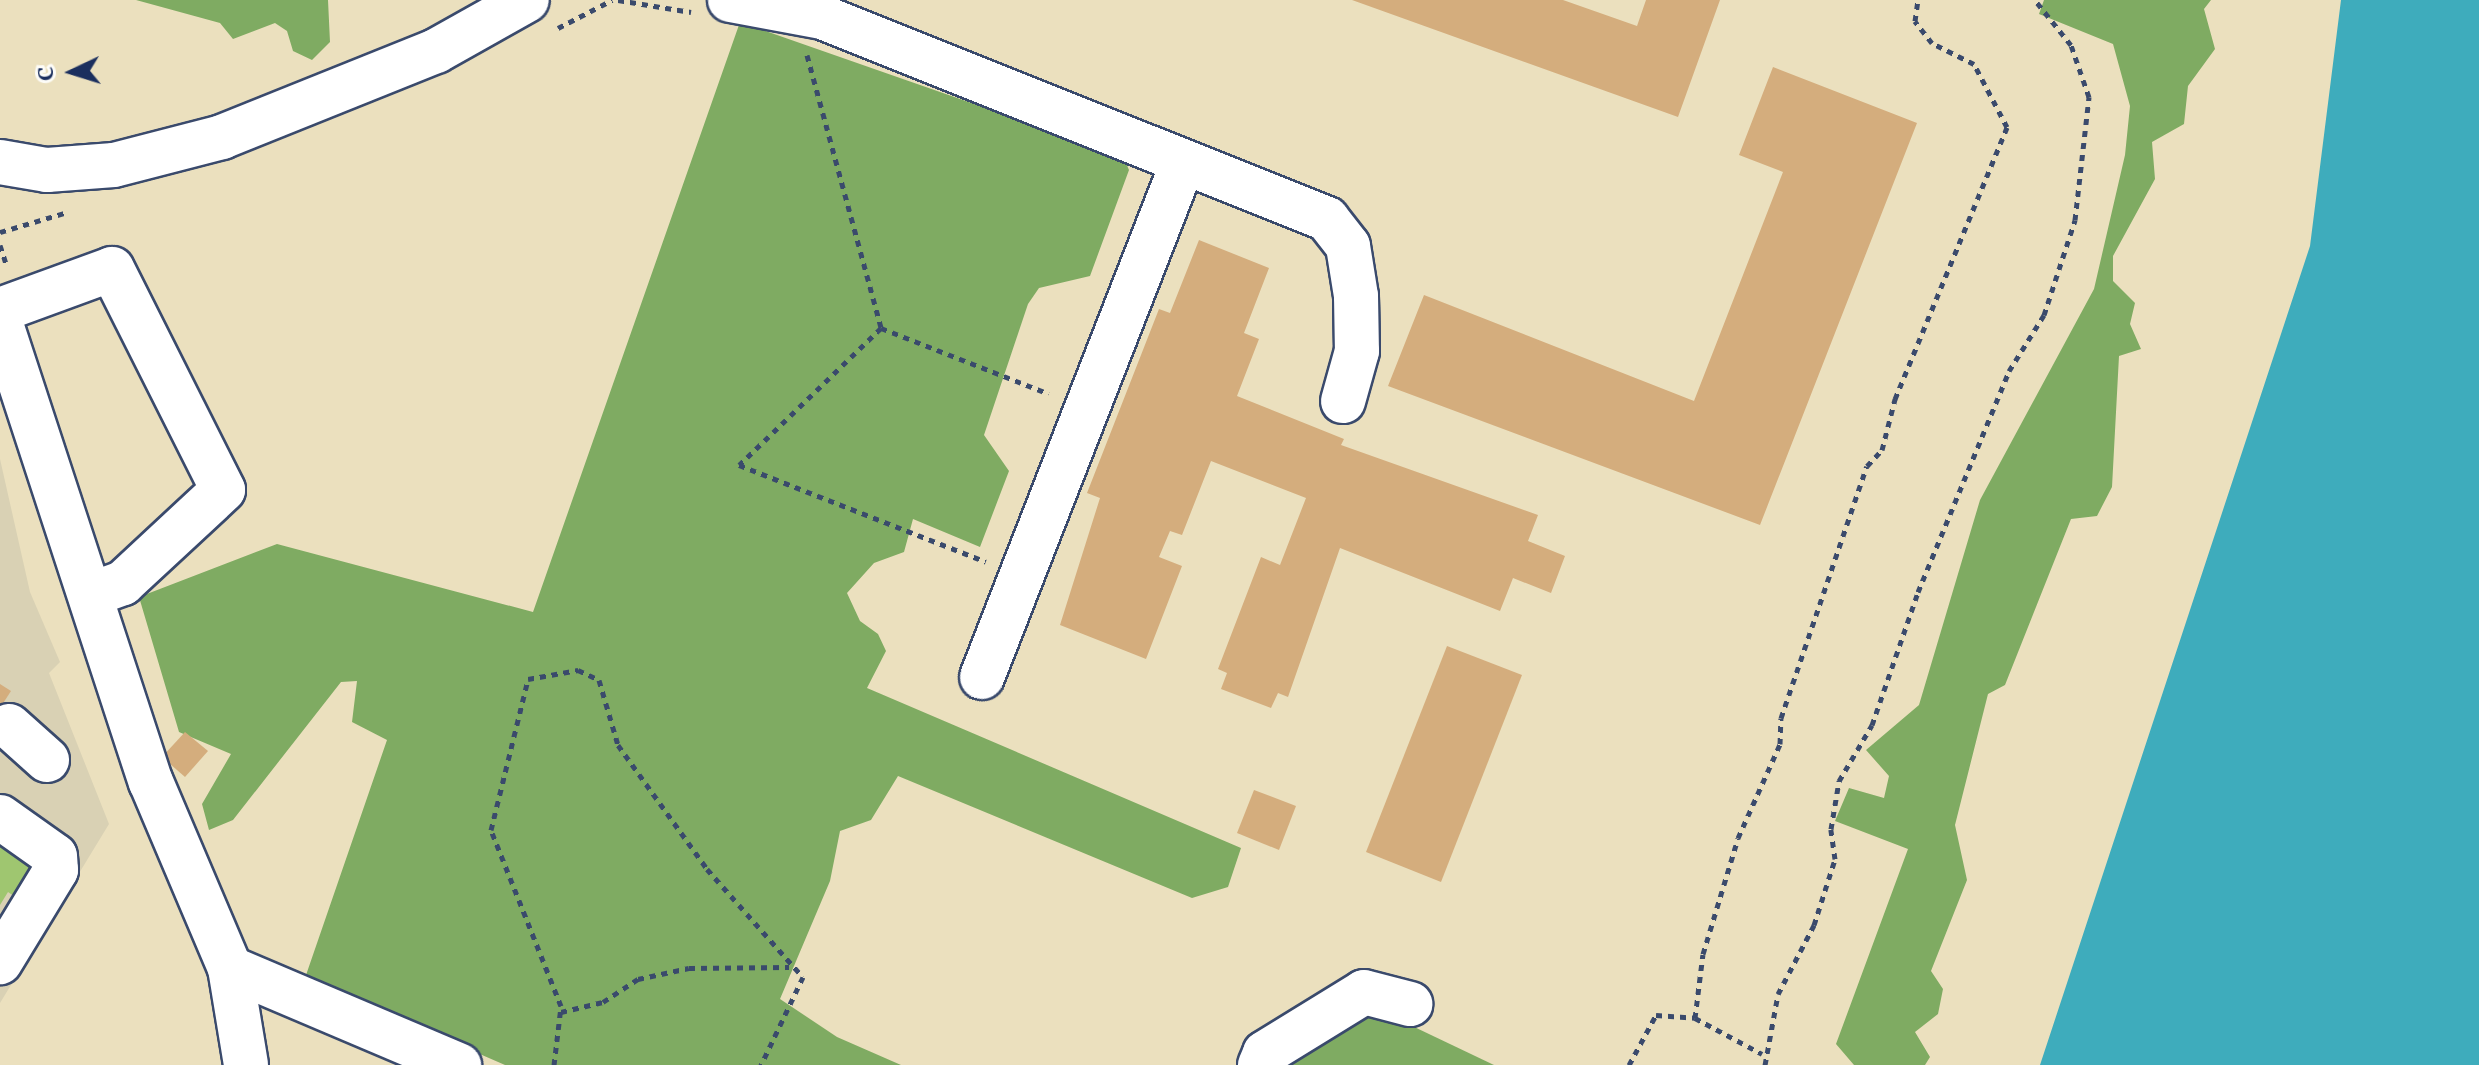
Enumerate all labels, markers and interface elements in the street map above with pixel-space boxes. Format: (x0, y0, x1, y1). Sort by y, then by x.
north arrow (32, 32, 112, 112)
text: С (32, 66, 64, 82)

